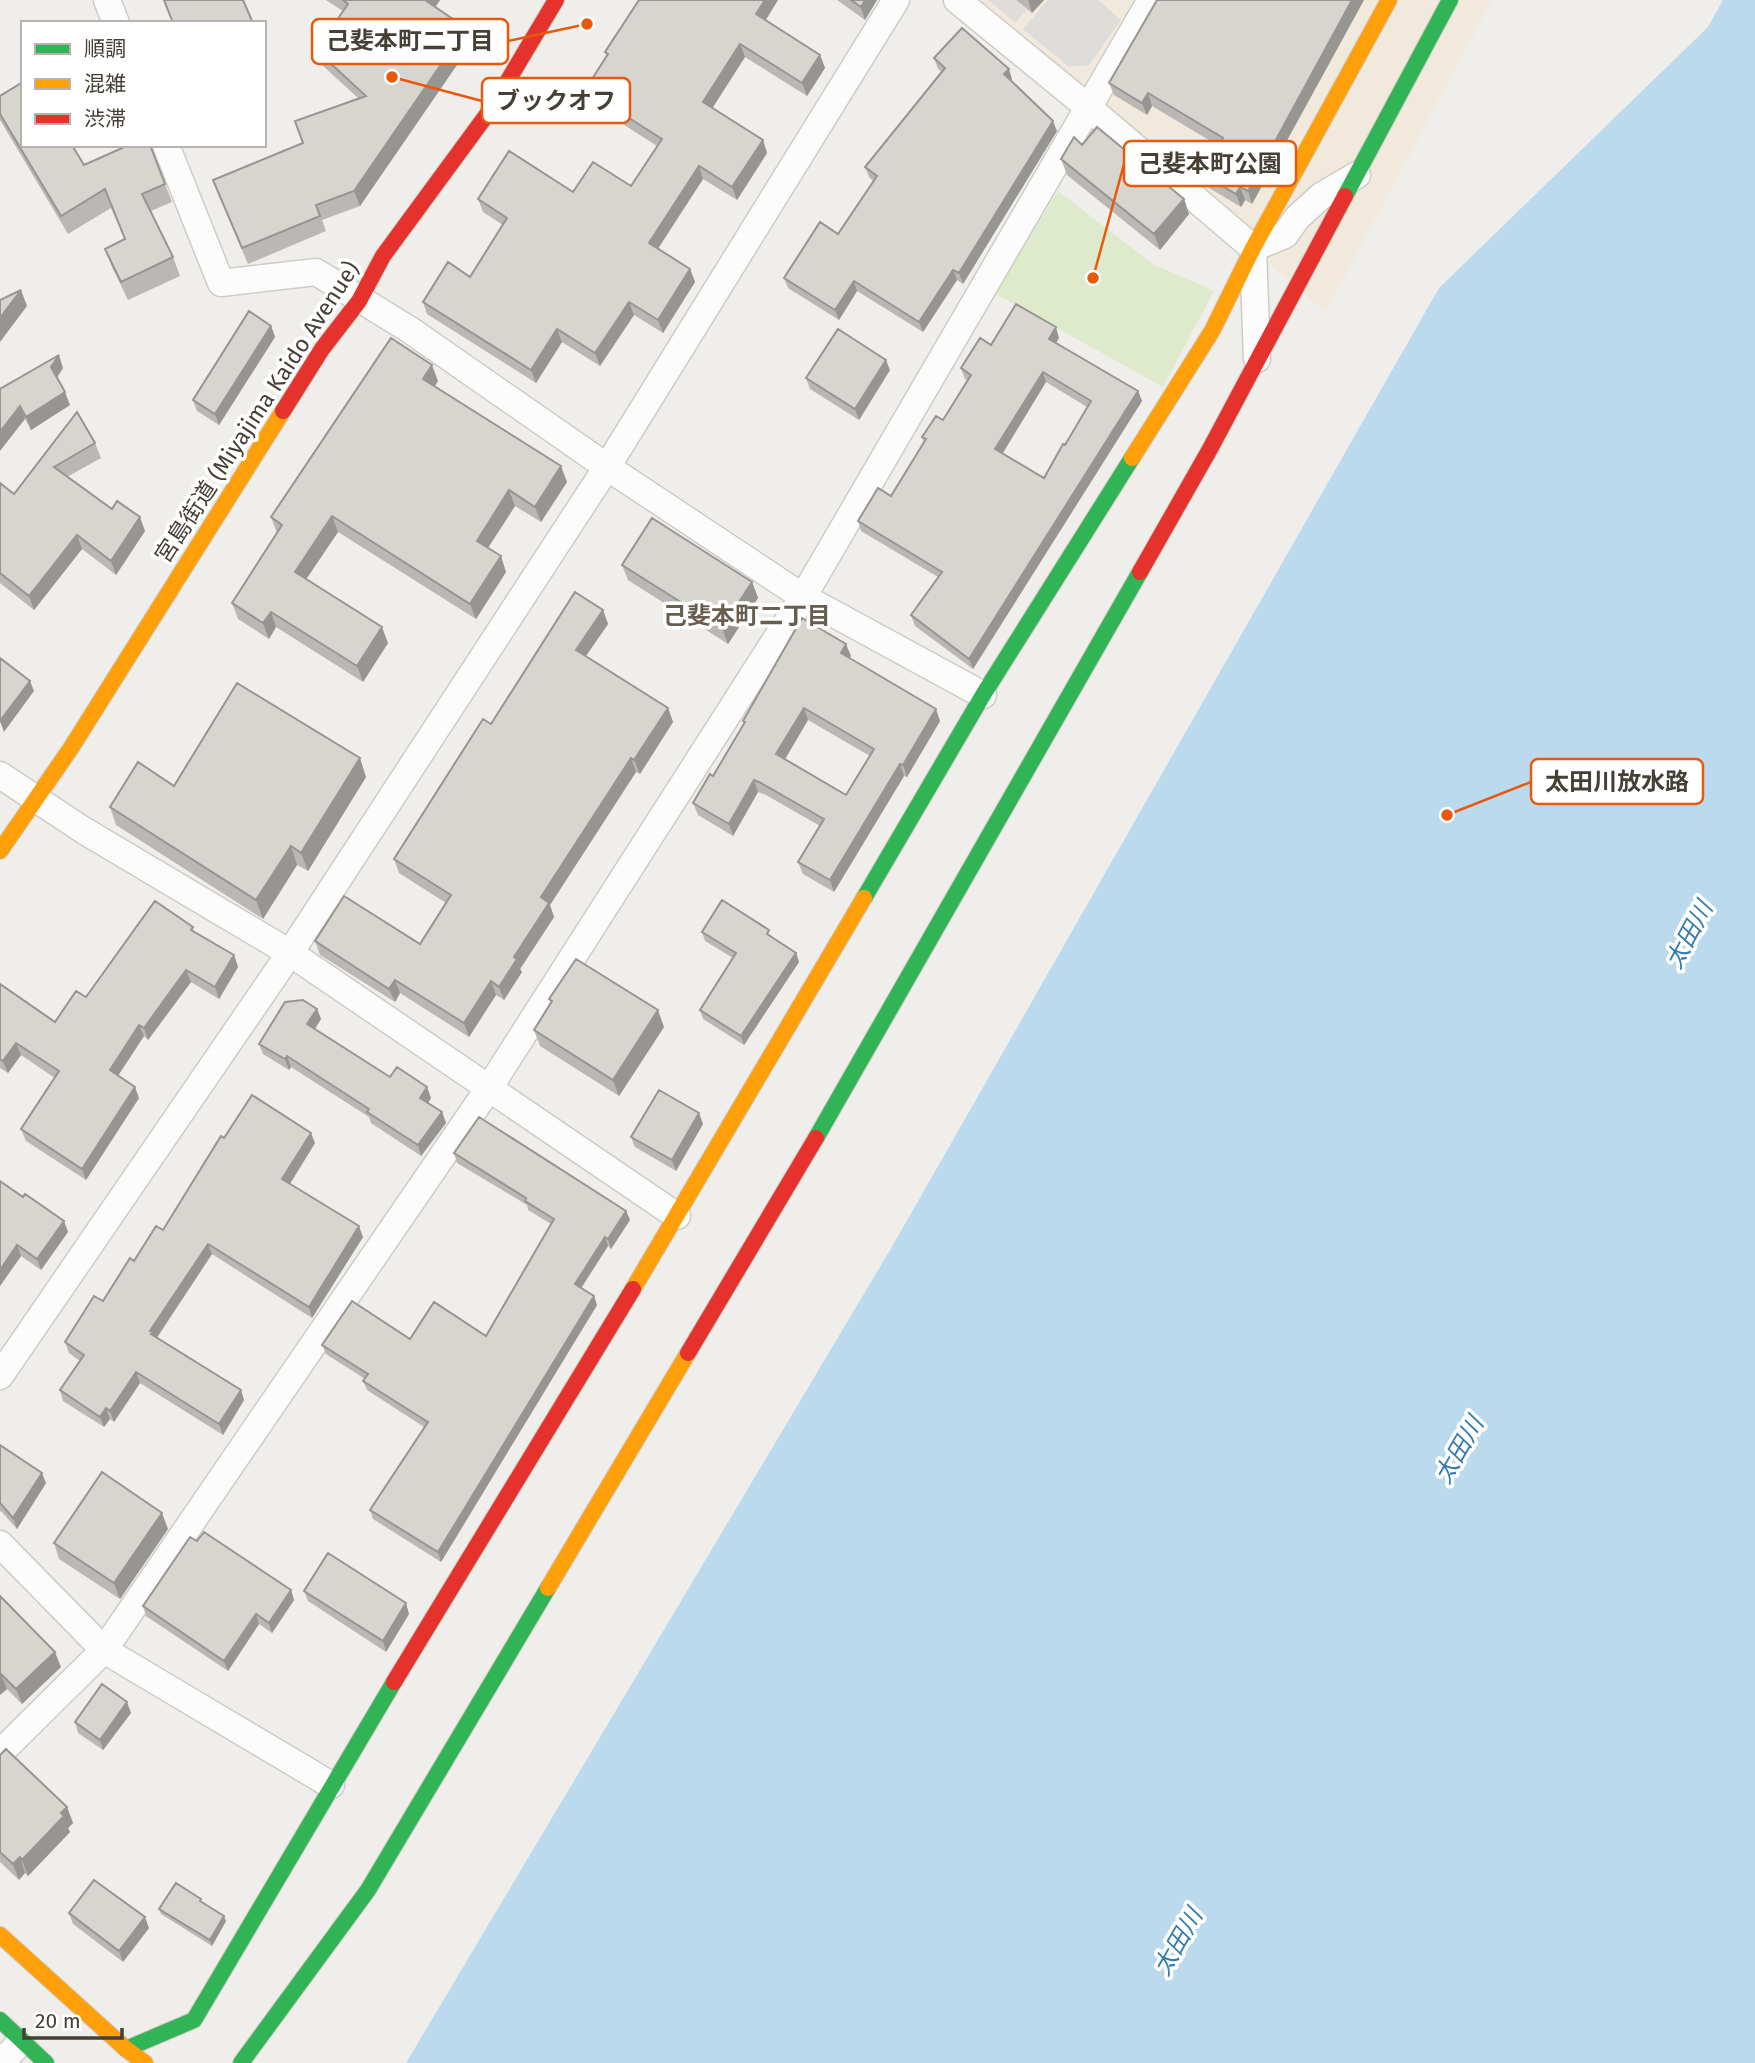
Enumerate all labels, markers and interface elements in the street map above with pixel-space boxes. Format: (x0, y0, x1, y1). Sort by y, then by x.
callout: 己斐本町二丁目 (312, 19, 508, 64)
legend (21, 21, 266, 147)
text: 己斐本町二丁目 (326, 27, 494, 55)
text: 順調 (84, 36, 126, 62)
text: 混雑 (84, 71, 126, 97)
callout: ブックオフ (482, 78, 630, 123)
text: ブックオフ (496, 87, 616, 115)
text: 渋滞 (84, 106, 126, 132)
callout: 己斐本町公園 (1124, 141, 1296, 186)
text: 己斐本町公園 (1138, 150, 1282, 178)
street label: 宮島街道 (Miyajima Kaido Avenue) (149, 256, 365, 568)
district label: 己斐本町二丁目 (663, 602, 831, 630)
callout: 太田川放水路 (1531, 759, 1703, 804)
text: 太田川放水路 (1545, 768, 1689, 796)
water label: 太田川 (1660, 894, 1720, 973)
water label: 太田川 (1429, 1409, 1491, 1488)
water label: 太田川 (1148, 1901, 1210, 1980)
scale bar (24, 1996, 122, 2040)
text: 20 m (35, 2008, 81, 2034)

